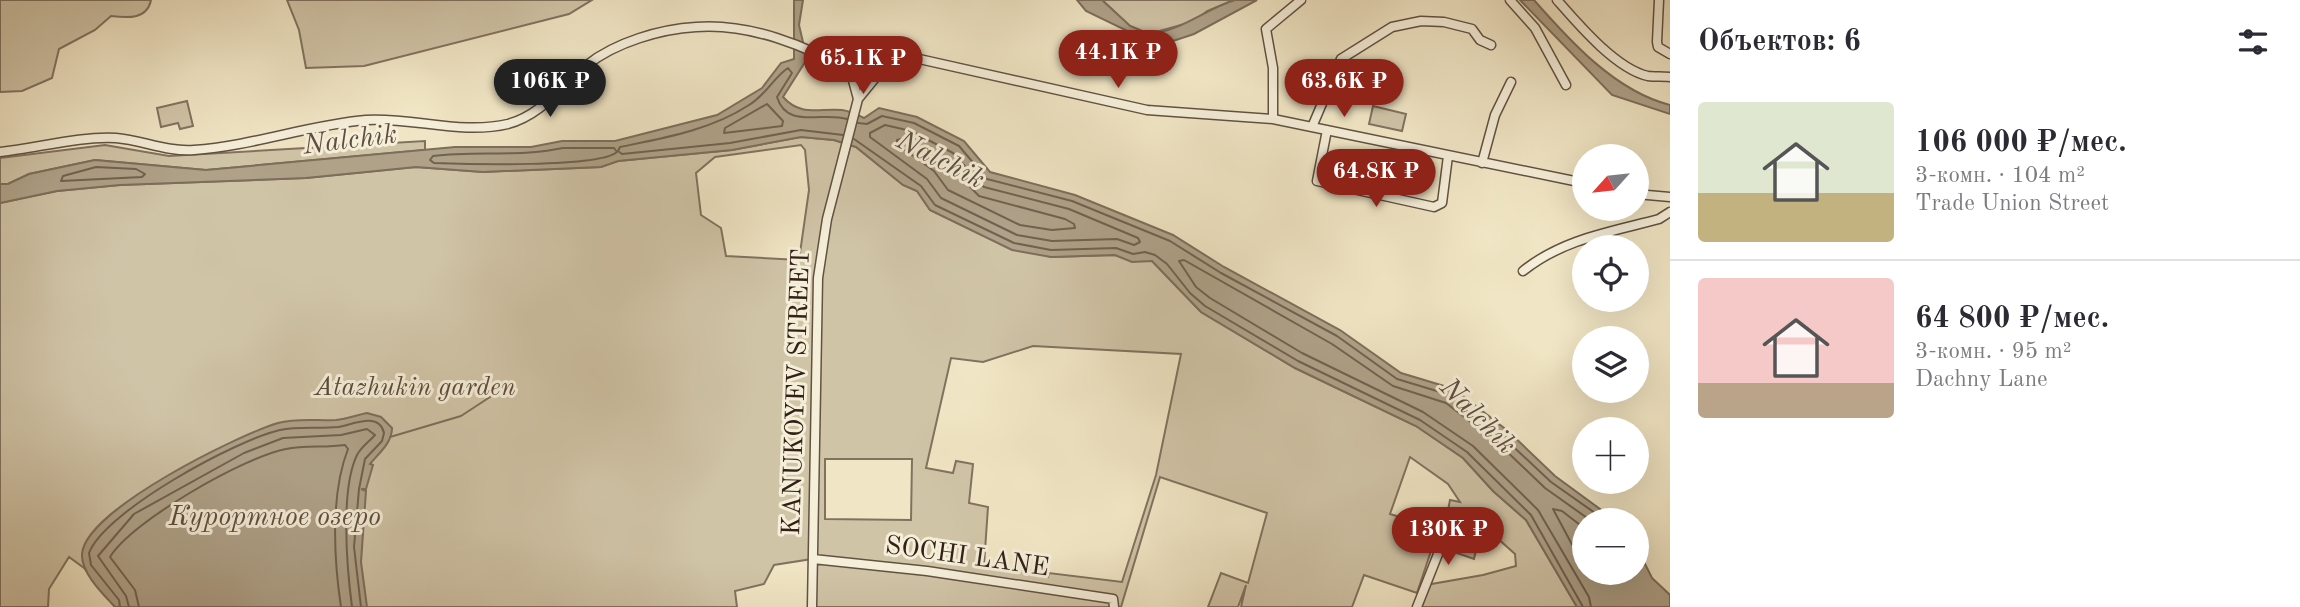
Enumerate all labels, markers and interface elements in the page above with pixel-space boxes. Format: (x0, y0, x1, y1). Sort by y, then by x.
icon: filters (2234, 23, 2272, 61)
text: Объектов: 6 (1698, 27, 1861, 57)
pin: 44.1K ₽ (1053, 31, 1183, 90)
pin: 65.1K ₽ (798, 36, 928, 96)
text: 44.1K ₽ (1075, 41, 1161, 64)
text: 65.1K ₽ (820, 47, 906, 70)
pin: 106K ₽ (493, 60, 607, 119)
pin: 63.6K ₽ (1279, 60, 1409, 119)
text: 106K ₽ (510, 70, 590, 93)
text: 63.6K ₽ (1301, 70, 1387, 93)
water label: Nalchik (300, 121, 399, 161)
water label: Nalchik (891, 127, 988, 195)
text: 106 000 ₽/мес. (1915, 128, 2127, 158)
icon: home (1754, 130, 1838, 214)
north arrow (1572, 144, 1648, 220)
map controls (1572, 144, 1649, 585)
pin: 64.8K ₽ (1311, 150, 1441, 209)
text: 64.8K ₽ (1333, 160, 1419, 183)
text: 3-комн. · 104 m² (1915, 164, 2085, 187)
text: Trade Union Street (1915, 192, 2109, 215)
button: locate (1572, 235, 1649, 312)
street label: KANUKOYEV STREET (779, 248, 815, 536)
text: 64 800 ₽/мес. (1915, 304, 2109, 334)
icon: home (1754, 306, 1838, 390)
button: layers (1572, 326, 1649, 403)
text: 3-комн. · 95 m² (1915, 340, 2072, 363)
text: Dachny Lane (1915, 368, 2048, 391)
water label: Nalchik (1433, 373, 1520, 460)
park label: Atazhukin garden (312, 375, 516, 401)
button: + (1572, 417, 1649, 494)
water label: Курортное озеро (168, 504, 381, 532)
pin: 130K ₽ (1391, 508, 1505, 567)
button: − (1572, 508, 1649, 585)
text: 130K ₽ (1408, 518, 1488, 541)
street label: SOCHI LANE (883, 533, 1051, 581)

